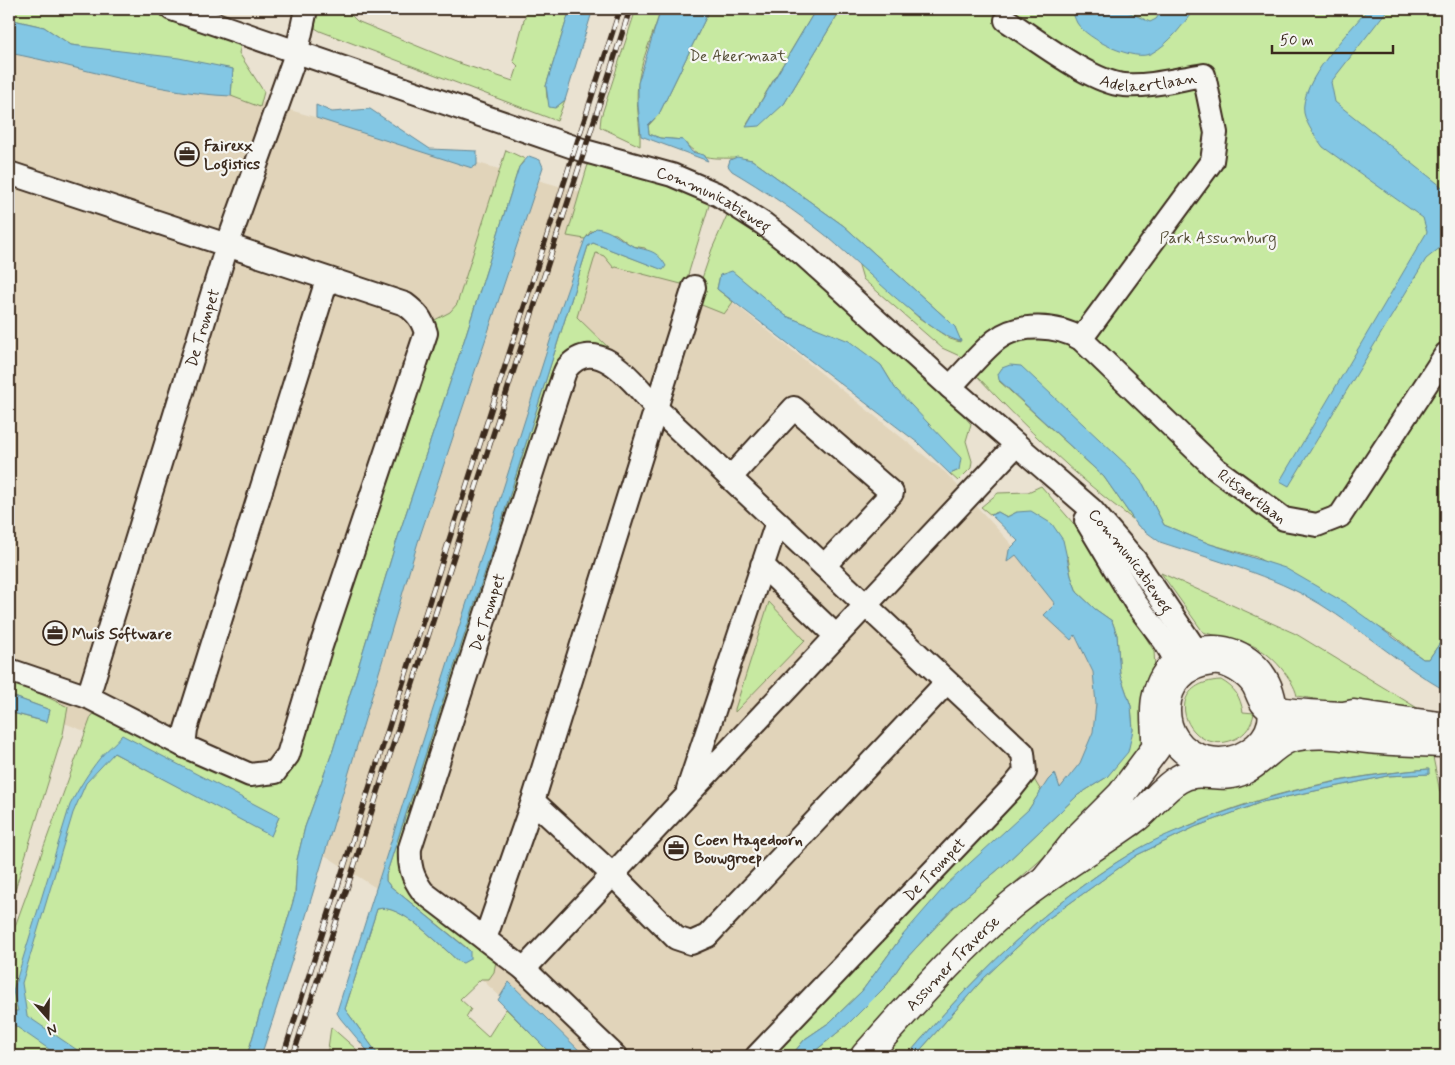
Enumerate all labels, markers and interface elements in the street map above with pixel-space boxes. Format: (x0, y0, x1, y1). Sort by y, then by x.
scale bar (1272, 22, 1394, 54)
text: 50 m (1280, 31, 1314, 51)
park label: De Akermaat (690, 46, 787, 67)
street label: Adelaertlaan (1097, 67, 1199, 97)
place label: Fairexx Logistics (204, 136, 260, 177)
office icon: Fairexx Logistics (174, 141, 200, 167)
street label: Communicatieweg (654, 162, 775, 239)
park label: Park Assumburg (1160, 228, 1276, 250)
street label: De Trompet (181, 286, 225, 370)
street label: Ritsaertlaan (1213, 465, 1290, 529)
street label: Communicatieweg (1083, 505, 1177, 618)
street label: De Trompet (466, 570, 511, 654)
office icon: Muis Software (42, 620, 68, 646)
place label: Muis Software (72, 624, 172, 645)
place label: Coen Hagedoorn Bouwgroep (694, 830, 803, 871)
street label: De Trompet (900, 833, 971, 906)
office icon: Coen Hagedoorn Bouwgroep (663, 835, 689, 861)
street label: Assumer Traverse (902, 911, 1005, 1016)
north arrow (22, 992, 72, 1042)
text: N (45, 1019, 60, 1039)

